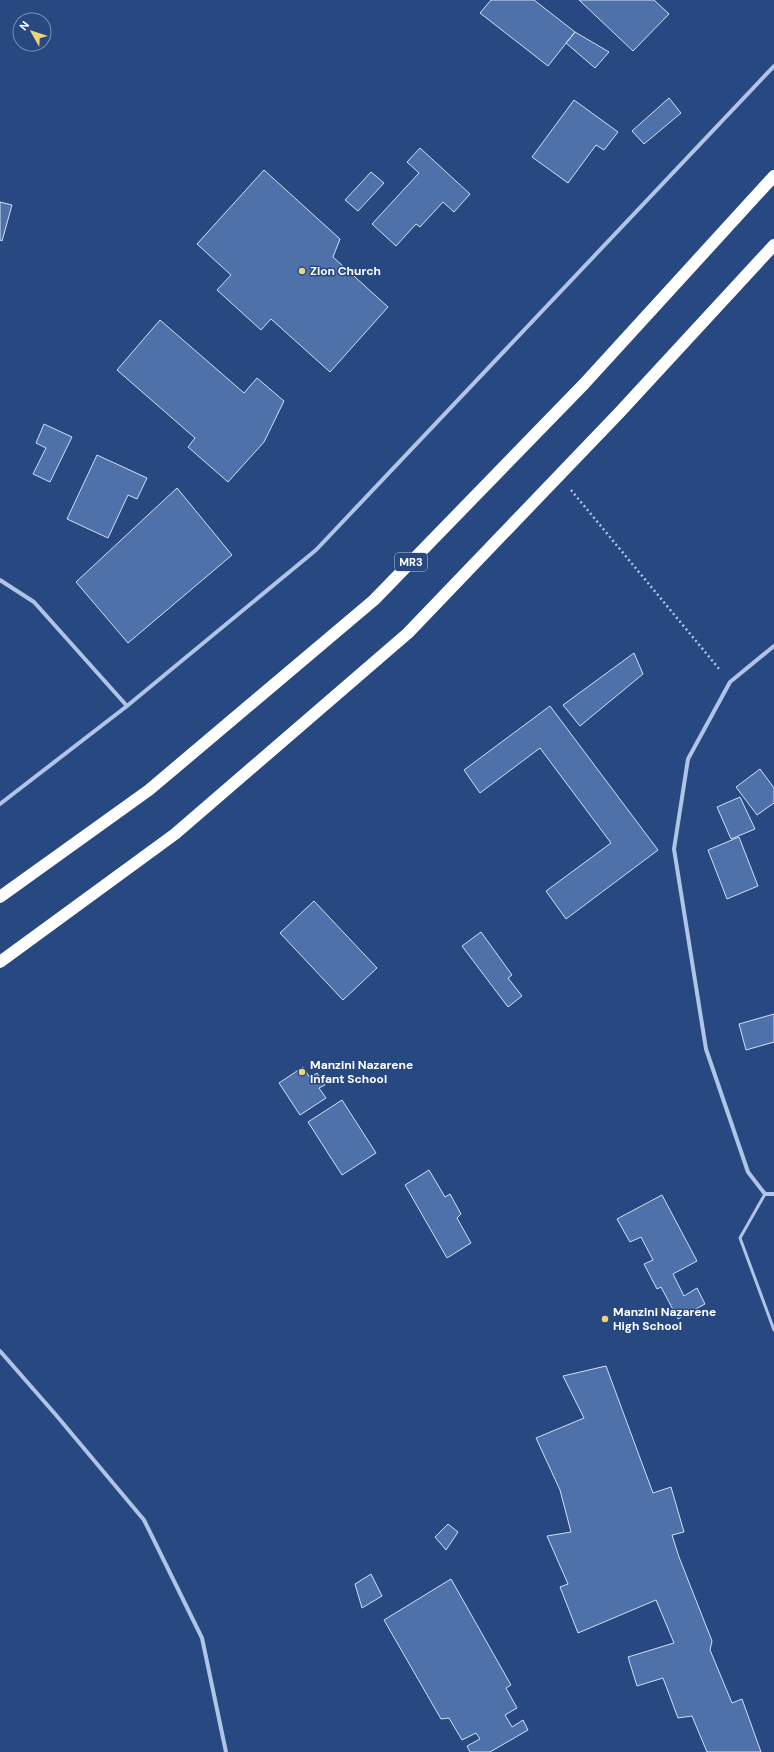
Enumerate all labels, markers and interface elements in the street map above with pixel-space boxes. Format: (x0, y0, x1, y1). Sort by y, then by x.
north arrow (12, 12, 52, 52)
text: N (16, 18, 32, 33)
place label: Zion Church (310, 263, 381, 279)
marker: Zion Church (297, 266, 307, 276)
road number: MR3 (395, 553, 427, 571)
place label: Manzini Nazarene Infant School (310, 1057, 413, 1087)
marker: Manzini Nazarene Infant School (297, 1067, 307, 1077)
place label: Manzini Nazarene High School (613, 1304, 716, 1334)
marker: Manzini Nazarene High School (600, 1314, 610, 1324)

